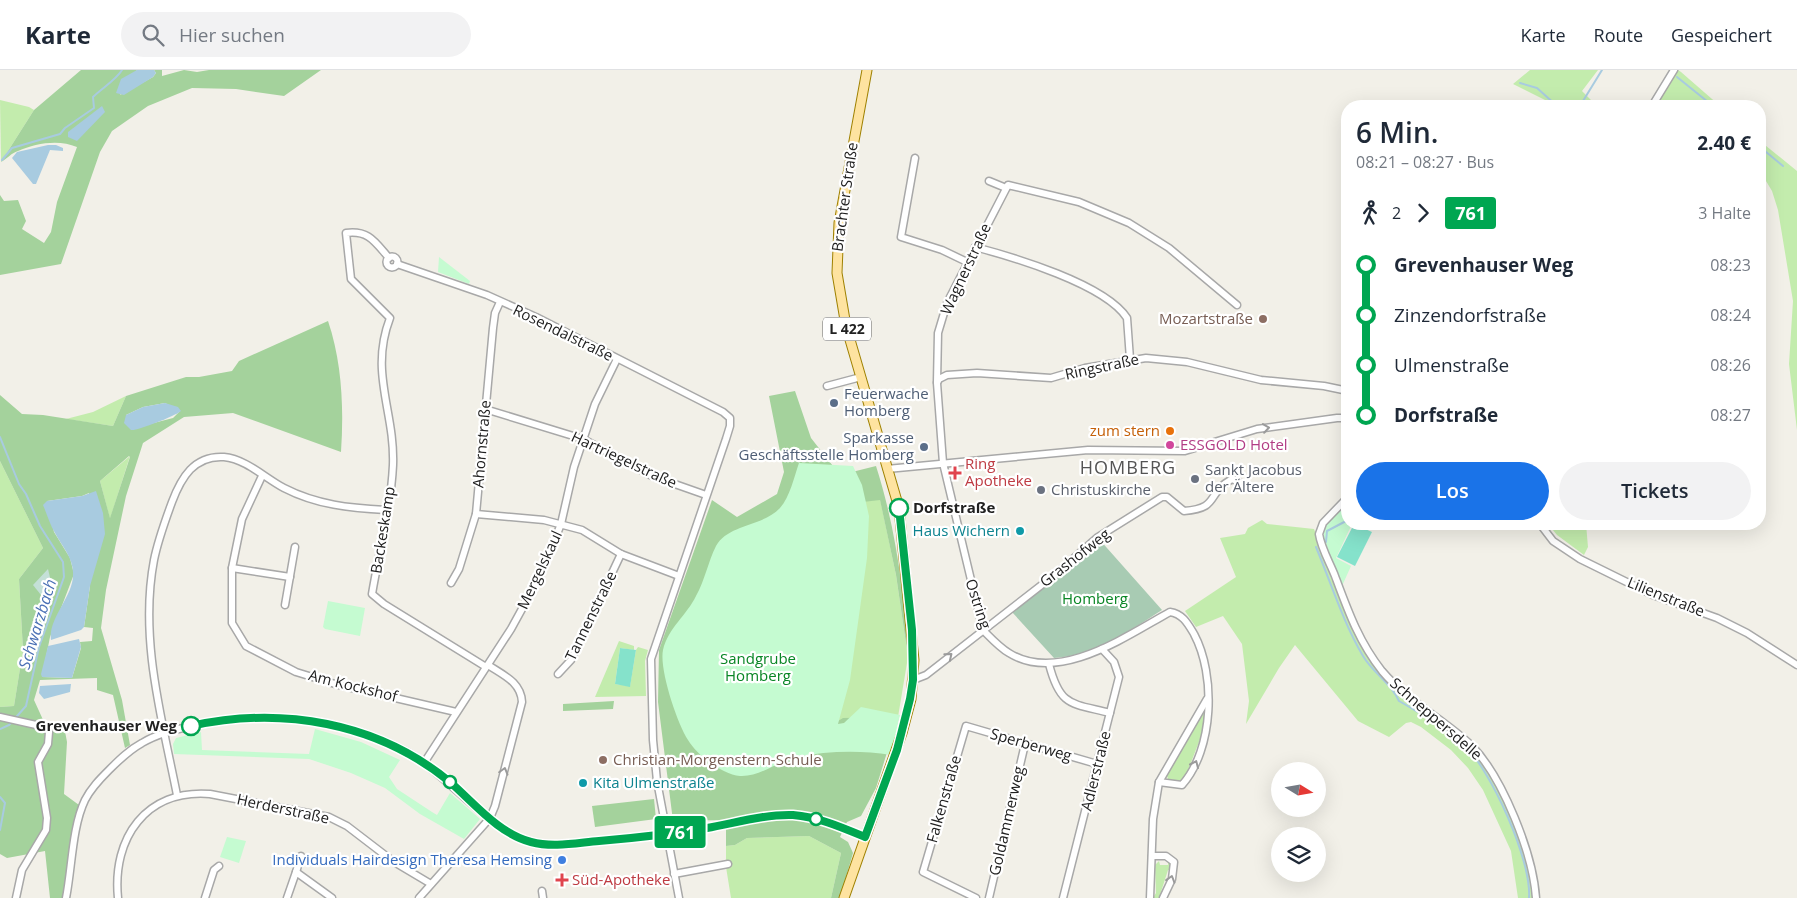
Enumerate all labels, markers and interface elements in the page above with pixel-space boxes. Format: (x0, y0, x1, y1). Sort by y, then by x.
search box (121, 12, 471, 57)
text: Karte (25, 18, 91, 51)
icon: search (139, 21, 167, 49)
text: Hier suchen (179, 22, 285, 48)
text: Karte (1521, 23, 1566, 47)
text: Route (1594, 23, 1643, 47)
text: Gespeichert (1671, 23, 1772, 47)
text: 6 Min. (1356, 113, 1438, 151)
text: 2.40 € (1697, 130, 1751, 156)
street label: Brachter Straße (826, 141, 862, 253)
text: 08:21 – 08:27 · Bus (1356, 151, 1494, 173)
icon: walk (1356, 199, 1384, 227)
icon: forward (1409, 199, 1437, 227)
text: 761 (1455, 201, 1486, 225)
text: 2 (1392, 202, 1401, 224)
text: 3 Halte (1698, 202, 1751, 224)
street label: Wagnerstraße (935, 220, 995, 318)
text: Grevenhauser Weg (1394, 252, 1573, 278)
text: 08:23 (1710, 254, 1751, 276)
street label: Rosendalstraße (510, 299, 617, 365)
text: Zinzendorfstraße (1394, 302, 1546, 328)
text: 08:24 (1710, 304, 1751, 326)
place label: Mozartstraße (1159, 308, 1253, 328)
marker: Mozartstraße (1257, 313, 1269, 325)
road number: L 422 (823, 318, 871, 340)
street label: Ringstraße (1063, 348, 1141, 384)
text: Ulmenstraße (1394, 352, 1509, 378)
text: 08:26 (1710, 354, 1751, 376)
place label: Feuerwache Homberg (844, 383, 929, 420)
marker: Feuerwache Homberg (828, 397, 840, 409)
street label: Ahornstraße (467, 399, 495, 489)
text: Dorfstraße (1394, 402, 1498, 428)
text: 08:27 (1710, 404, 1751, 426)
place label: zum stern (1090, 420, 1160, 440)
one-way arrow (1262, 423, 1270, 434)
marker: zum stern (1164, 425, 1176, 437)
street label: Hartriegelstraße (568, 426, 680, 492)
place label: Sparkasse Geschäftsstelle Homberg (739, 427, 914, 464)
place label: ESSGOLD Hotel (1180, 434, 1288, 454)
marker: ESSGOLD Hotel (1164, 439, 1176, 451)
marker: Sparkasse Geschäftsstelle Homberg (918, 441, 930, 453)
place label: Ring Apotheke (965, 453, 1032, 490)
district label: HOMBERG (1080, 455, 1176, 479)
place label: Sankt Jacobus der Ältere (1205, 459, 1302, 496)
button: Los (1356, 462, 1549, 520)
button: Tickets (1559, 462, 1751, 520)
marker: Ring Apotheke (949, 467, 961, 479)
marker: Sankt Jacobus der Ältere (1189, 473, 1201, 485)
place label: Christuskirche (1051, 479, 1151, 499)
marker: Christuskirche (1035, 484, 1047, 496)
street label: Backeskamp (365, 485, 399, 575)
place label: Dorfstraße (913, 497, 996, 517)
marker: Dorfstraße (889, 498, 909, 518)
place label: Haus Wichern (913, 520, 1010, 540)
street label: Grashofweg (1035, 523, 1114, 591)
marker: Haus Wichern (1014, 525, 1026, 537)
street label: Mergelskaul (512, 527, 566, 612)
street label: Tannenstraße (560, 567, 620, 664)
street label: Lilienstraße (1625, 572, 1708, 621)
water label: Schwarzbach (13, 576, 61, 672)
street label: Ostring (961, 576, 996, 631)
park label: Homberg (1062, 588, 1128, 608)
park label: Sandgrube Homberg (720, 648, 796, 685)
one-way arrow (943, 654, 952, 662)
street label: Am Kockshof (307, 664, 401, 706)
street label: Schneppersdelle (1386, 673, 1487, 764)
place label: Grevenhauser Weg (36, 715, 178, 735)
marker: Grevenhauser Weg (181, 716, 201, 736)
street label: Sperberweg (988, 723, 1074, 765)
street label: Adlerstraße (1075, 729, 1115, 813)
place label: Christian-Morgenstern-Schule (613, 749, 822, 769)
street label: Falkenstraße (921, 753, 965, 845)
marker: Christian-Morgenstern-Schule (597, 754, 609, 766)
one-way arrow (1189, 760, 1199, 769)
north arrow (1271, 762, 1326, 818)
map controls (1271, 762, 1326, 882)
street label: Goldammerweg (984, 764, 1028, 877)
one-way arrow (498, 767, 509, 776)
place label: Kita Ulmenstraße (593, 772, 715, 792)
unlabelled marker (443, 775, 457, 789)
marker: Kita Ulmenstraße (577, 777, 589, 789)
street label: Herderstraße (235, 788, 331, 828)
unlabelled marker (809, 812, 823, 826)
line badge: 761 (651, 816, 709, 848)
text: 761 (665, 820, 695, 844)
button: layers (1271, 827, 1326, 882)
place label: Individuals Hairdesign Theresa Hemsing (272, 849, 552, 869)
marker: Individuals Hairdesign Theresa Hemsing (556, 854, 568, 866)
place label: Süd-Apotheke (572, 869, 670, 889)
marker: Süd-Apotheke (556, 874, 568, 886)
one-way arrow (1166, 875, 1176, 883)

